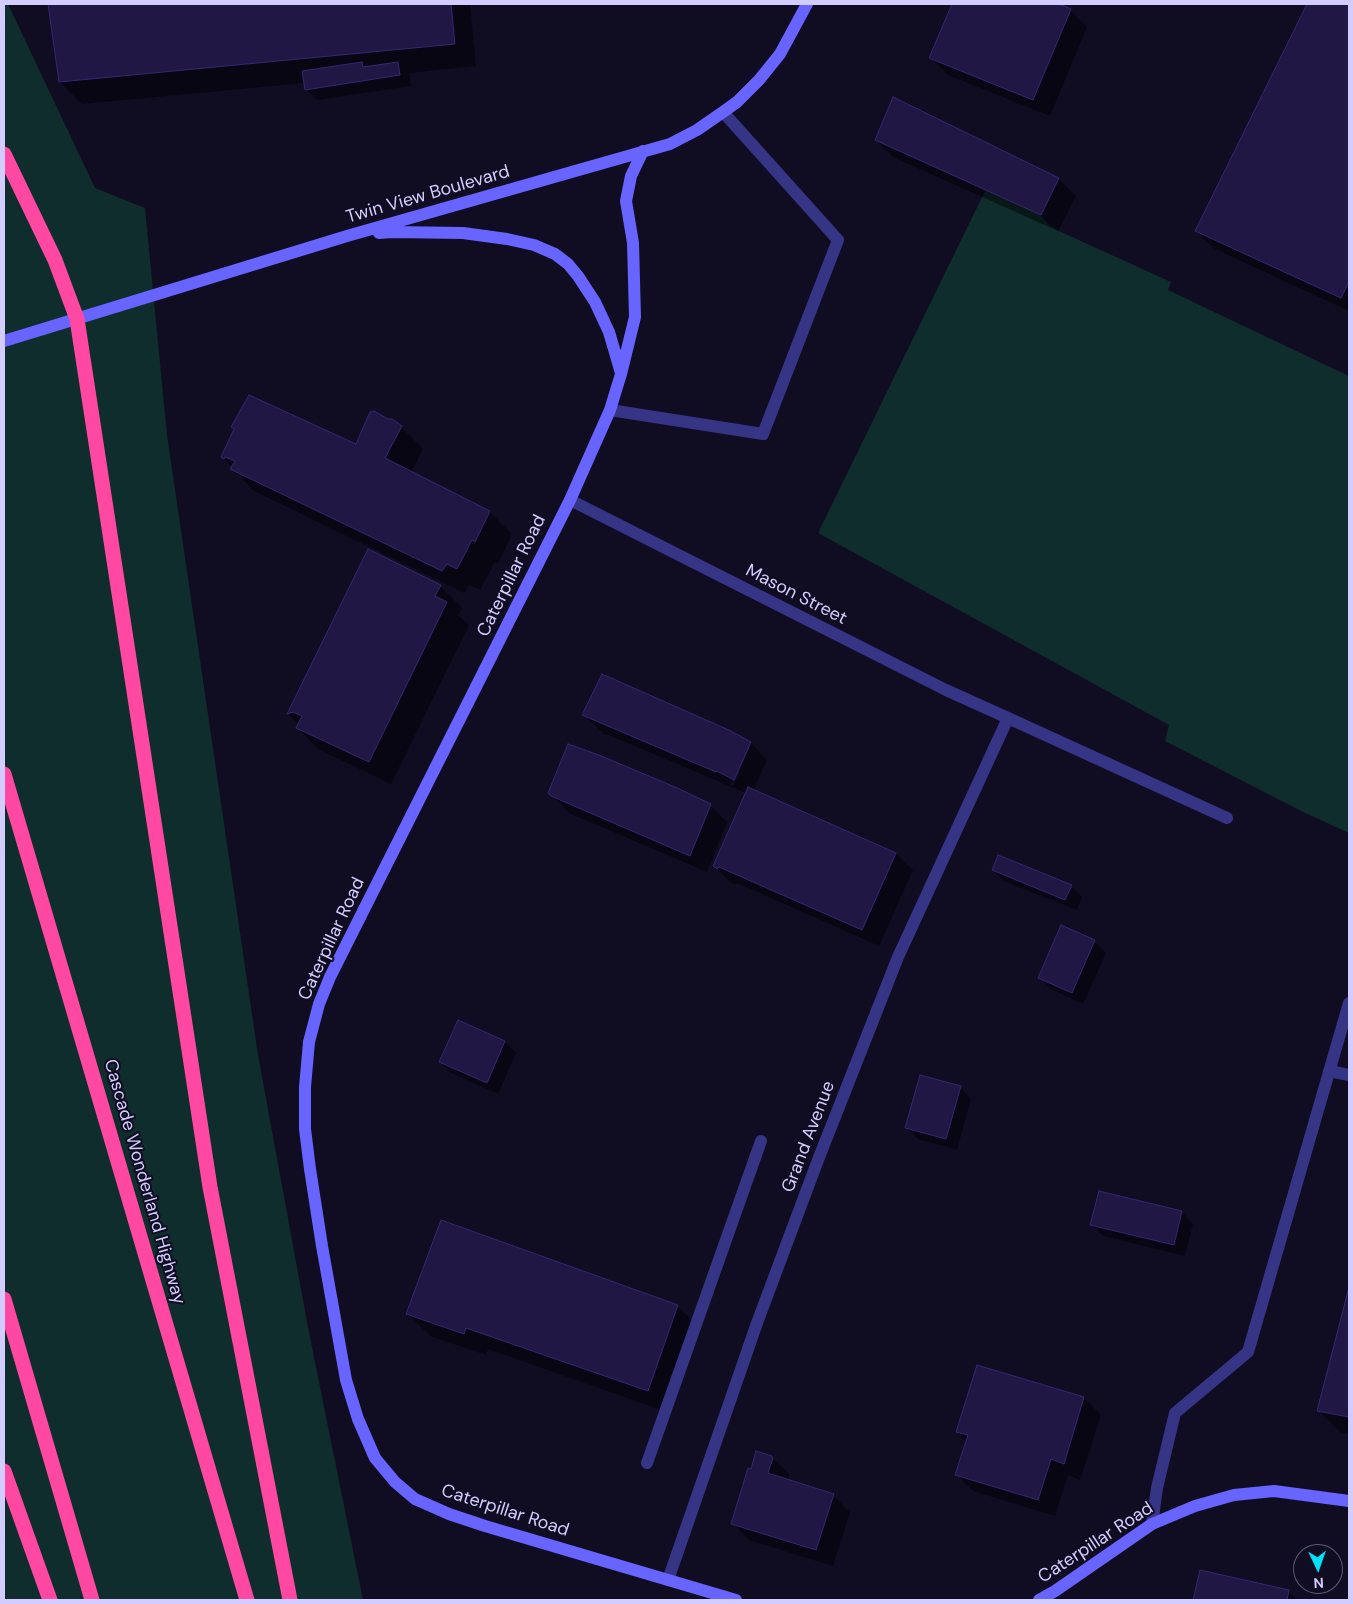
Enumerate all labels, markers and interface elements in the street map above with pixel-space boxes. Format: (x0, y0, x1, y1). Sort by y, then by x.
street label: Twin View Boulevard (344, 161, 512, 229)
street label: Caterpillar Road (473, 512, 551, 640)
street label: Mason Street (742, 560, 850, 630)
street label: Caterpillar Road (294, 874, 370, 1004)
street label: Cascade Wonderland Highway (99, 1057, 189, 1307)
street label: Grand Avenue (778, 1078, 840, 1196)
street label: Caterpillar Road (438, 1480, 572, 1542)
street label: Caterpillar Road (1034, 1498, 1158, 1588)
north arrow (1293, 1544, 1343, 1594)
text: N (1313, 1574, 1324, 1592)

